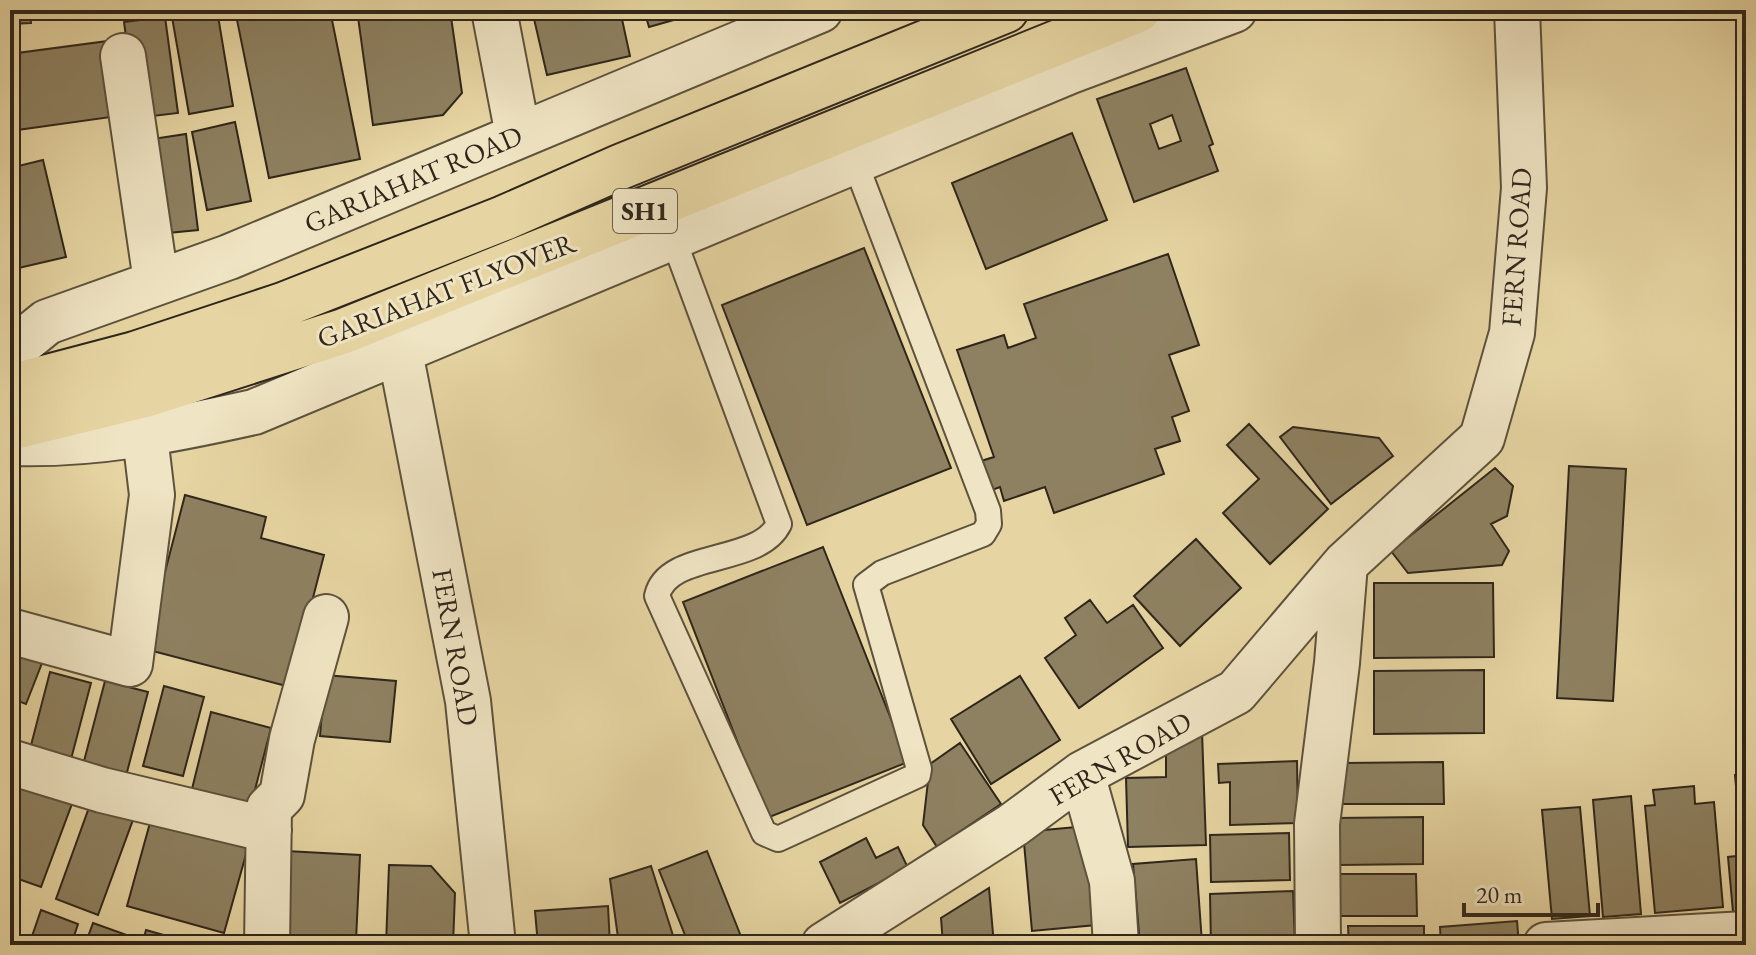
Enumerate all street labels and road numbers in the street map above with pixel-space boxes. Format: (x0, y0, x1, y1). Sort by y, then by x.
street label: GARIAHAT ROAD (299, 117, 527, 241)
street label: FERN ROAD (1493, 167, 1539, 327)
road number: SH1 (613, 189, 677, 233)
street label: GARIAHAT FLYOVER (312, 224, 581, 356)
street label: FERN ROAD (424, 566, 488, 728)
street label: FERN ROAD (1042, 703, 1198, 813)

